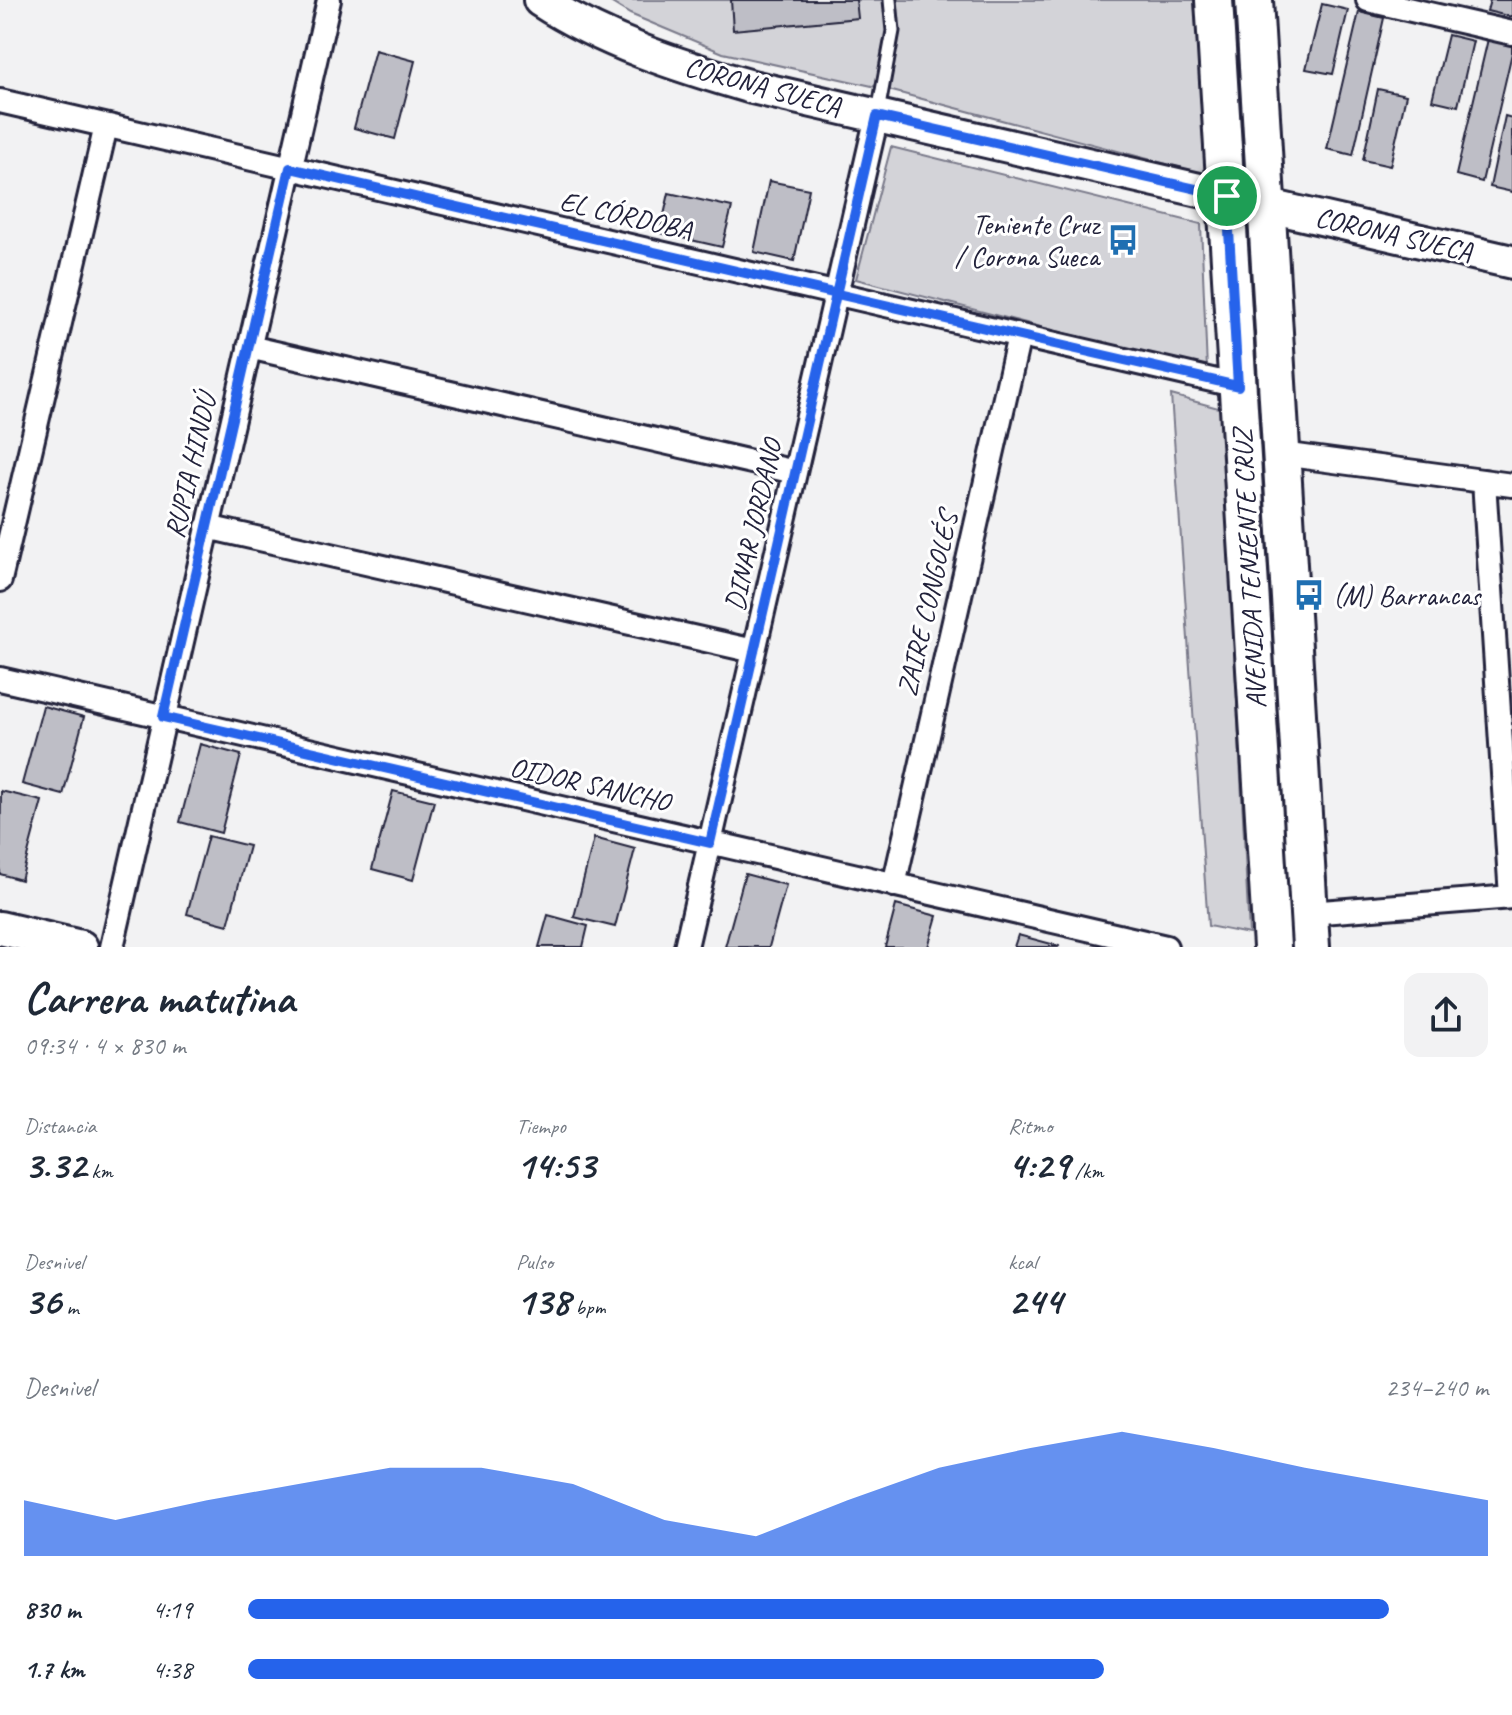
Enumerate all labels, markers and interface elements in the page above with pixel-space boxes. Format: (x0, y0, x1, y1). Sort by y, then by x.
street label: CORONA SUECA (681, 48, 846, 124)
pin (1193, 162, 1261, 230)
icon: arrive (1205, 174, 1249, 218)
street label: EL CÓRDOBA (557, 183, 696, 247)
street label: CORONA SUECA (1312, 199, 1477, 269)
place label: Teniente Cruz / Corona Sueca (955, 207, 1102, 274)
bus stop icon: Teniente Cruz / Corona Sueca (1106, 223, 1140, 257)
street label: RUPIA HINDÚ (156, 385, 225, 541)
street label: AVENIDA TENIENTE CRUZ (1224, 424, 1274, 709)
street label: DINAR JORDANO (716, 433, 790, 614)
street label: ZAIRE CONGOLÉS (889, 503, 966, 699)
bus stop icon: (M) Barrancas (1292, 578, 1326, 612)
place label: (M) Barrancas (1333, 578, 1483, 613)
street label: OIDOR SANCHO (507, 749, 676, 820)
text: Carrera matutina (24, 971, 294, 1026)
button: share (1404, 973, 1488, 1057)
text: 09:34 · 4 × 830 m (24, 1029, 185, 1062)
text: Distancia (24, 1112, 96, 1140)
text: Tiempo (516, 1112, 566, 1140)
text: Ritmo (1008, 1112, 1052, 1140)
text: 3.32 (24, 1140, 86, 1190)
text: 14:53 (516, 1140, 595, 1190)
text: 4:29 (1008, 1140, 1069, 1190)
text: km (86, 1157, 113, 1185)
text: /km (1069, 1157, 1104, 1185)
text: Desnivel (24, 1248, 84, 1276)
text: Pulso (516, 1248, 553, 1276)
text: kcal (1008, 1248, 1037, 1276)
text: 36 (24, 1276, 61, 1326)
text: 138 (516, 1276, 570, 1326)
text: 244 (1008, 1276, 1062, 1326)
text: m (61, 1293, 79, 1321)
text: bpm (570, 1293, 606, 1321)
text: Desnivel (24, 1371, 95, 1404)
text: 234–240 m (1385, 1371, 1488, 1404)
text: 830 m (24, 1593, 80, 1626)
text: 4:19 (152, 1593, 192, 1626)
text: 1.7 km (24, 1653, 84, 1686)
text: 4:38 (152, 1653, 192, 1686)

